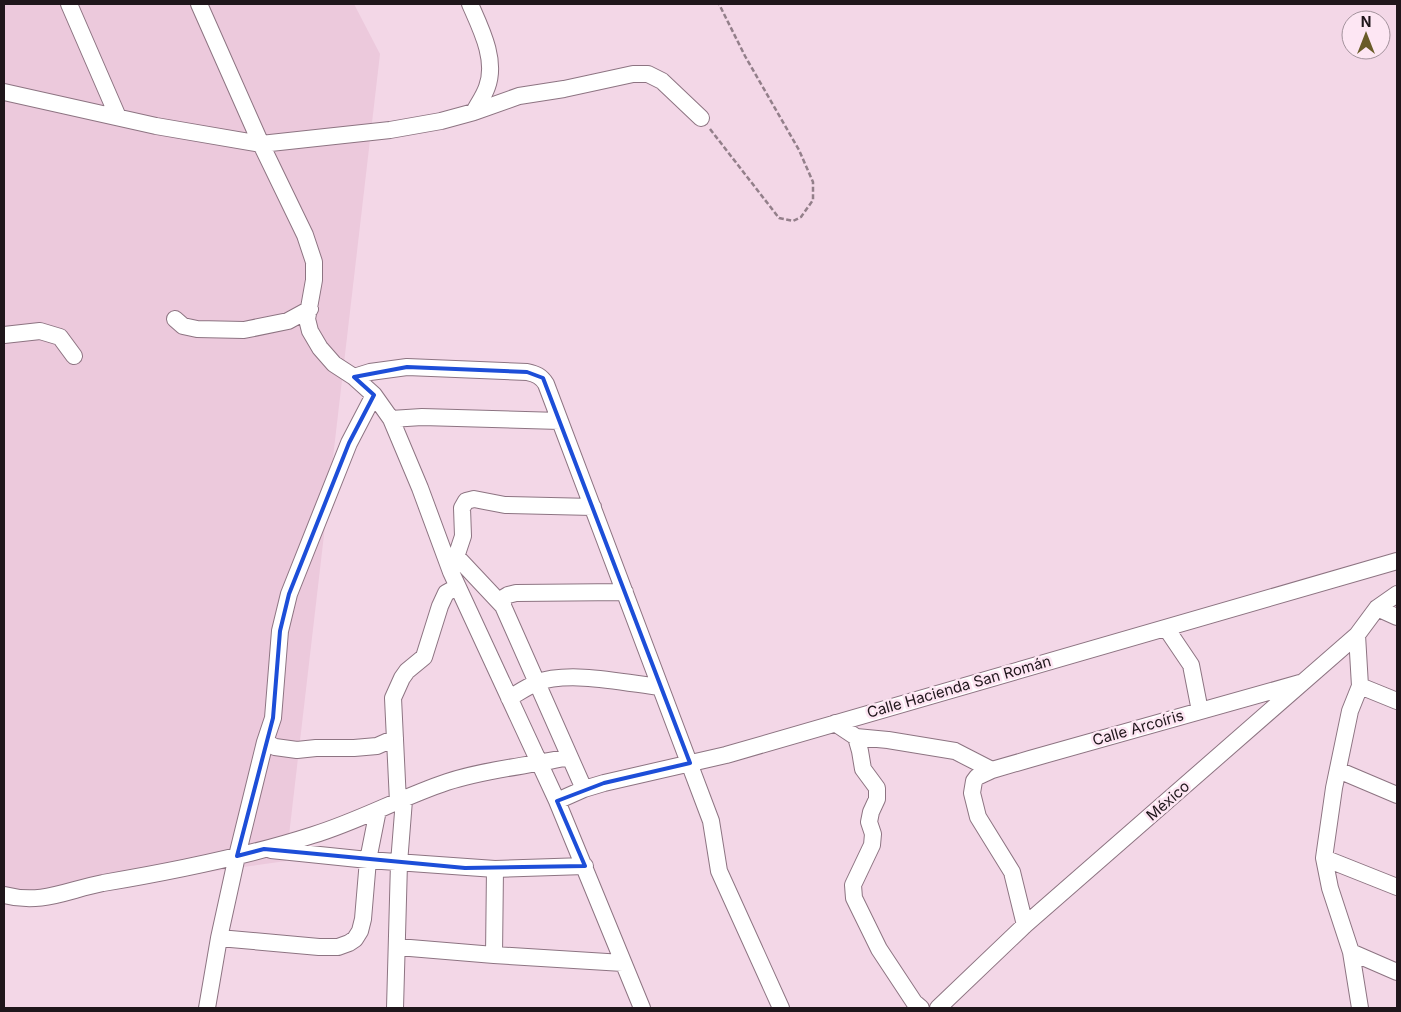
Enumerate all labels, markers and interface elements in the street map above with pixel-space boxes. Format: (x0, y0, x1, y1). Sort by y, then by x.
north arrow (1341, 10, 1391, 60)
text: N (1361, 13, 1371, 30)
street label: Calle Hacienda San Román (865, 651, 1053, 722)
street label: Calle Arcoíris (1090, 705, 1186, 750)
street label: México (1142, 777, 1193, 825)

